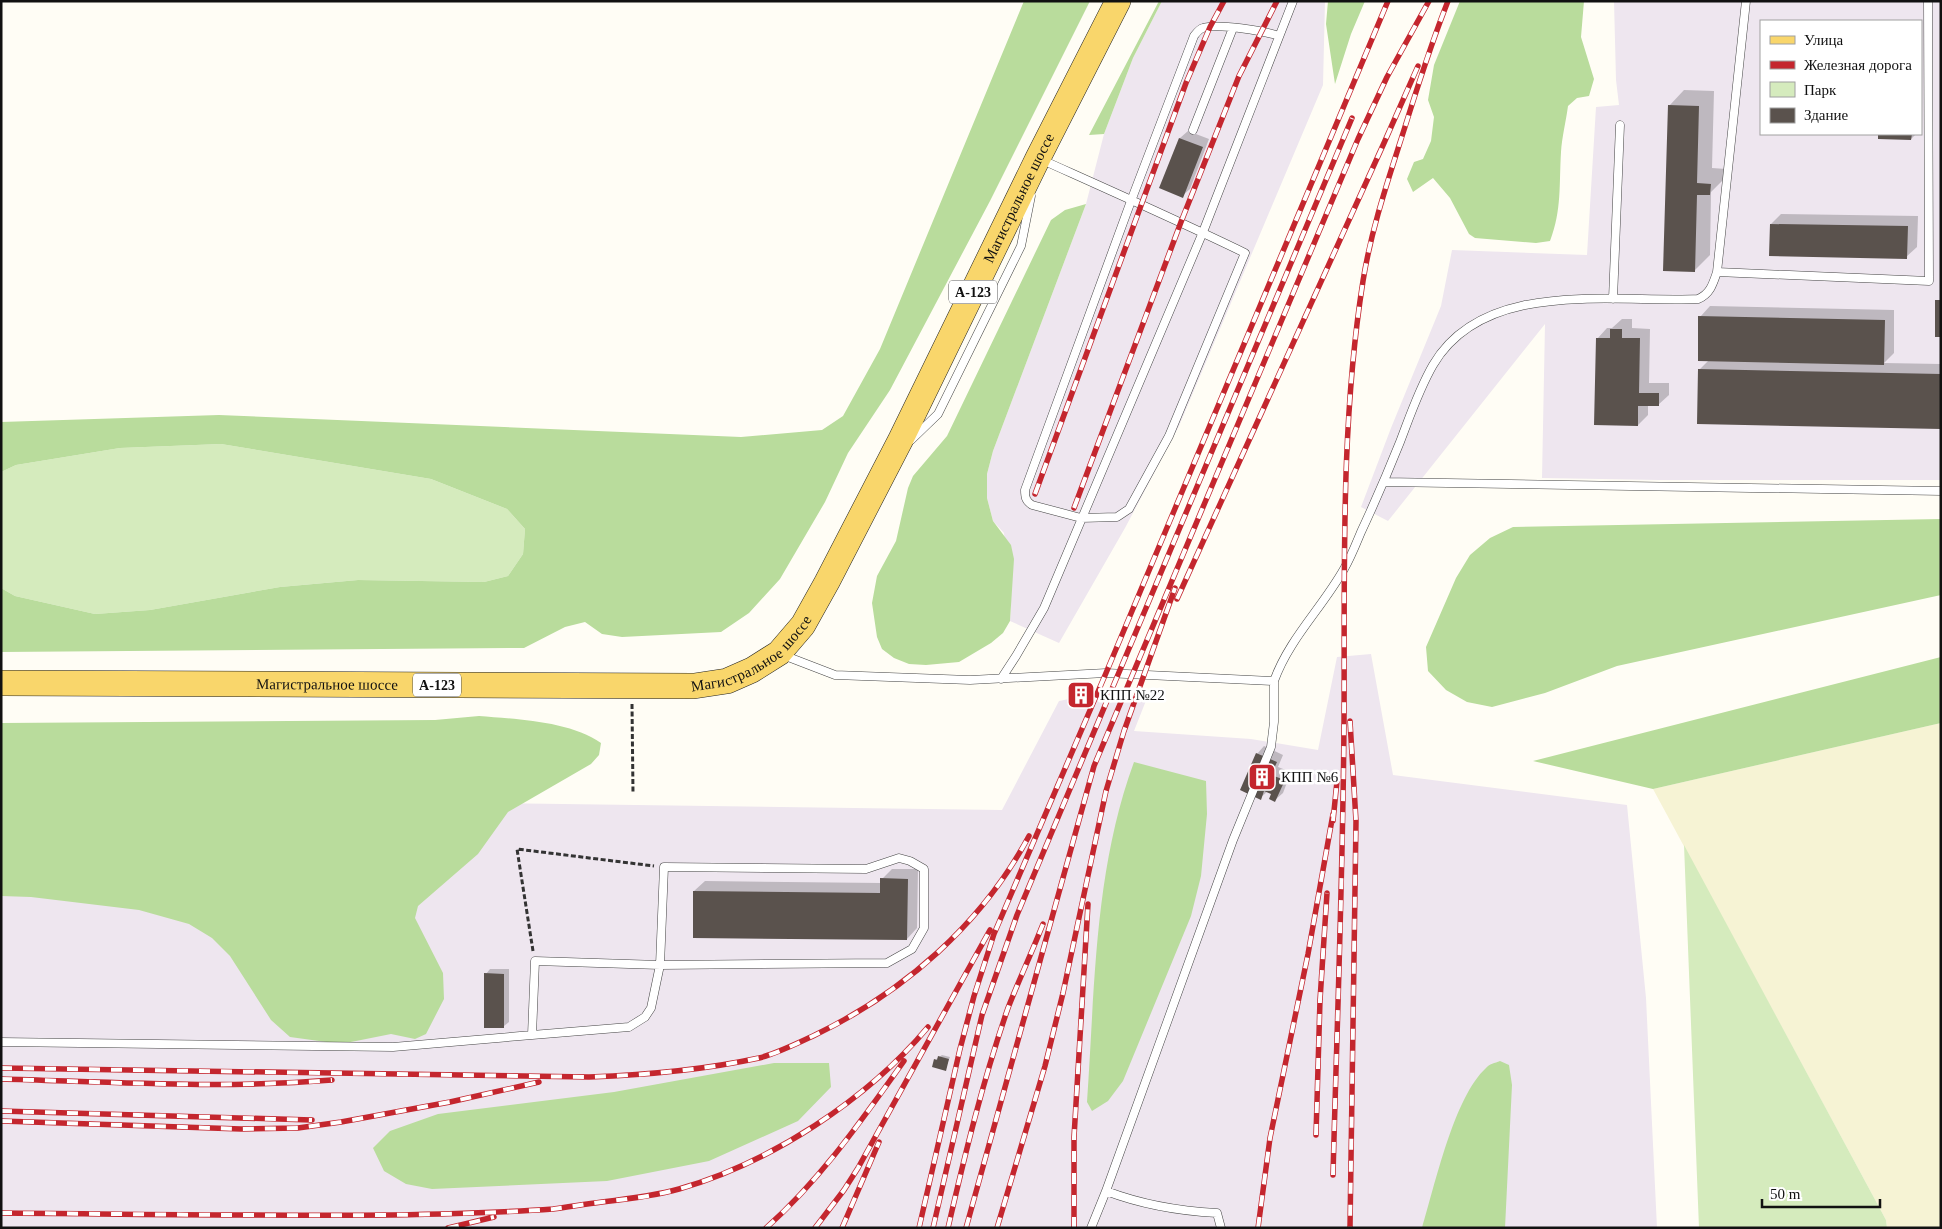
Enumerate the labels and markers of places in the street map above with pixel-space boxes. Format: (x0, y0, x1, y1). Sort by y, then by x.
building icon: КПП №22 (1066, 680, 1096, 710)
place label: КПП №22 (1100, 687, 1165, 703)
building icon: КПП №6 (1247, 762, 1277, 792)
place label: КПП №6 (1281, 769, 1339, 785)

